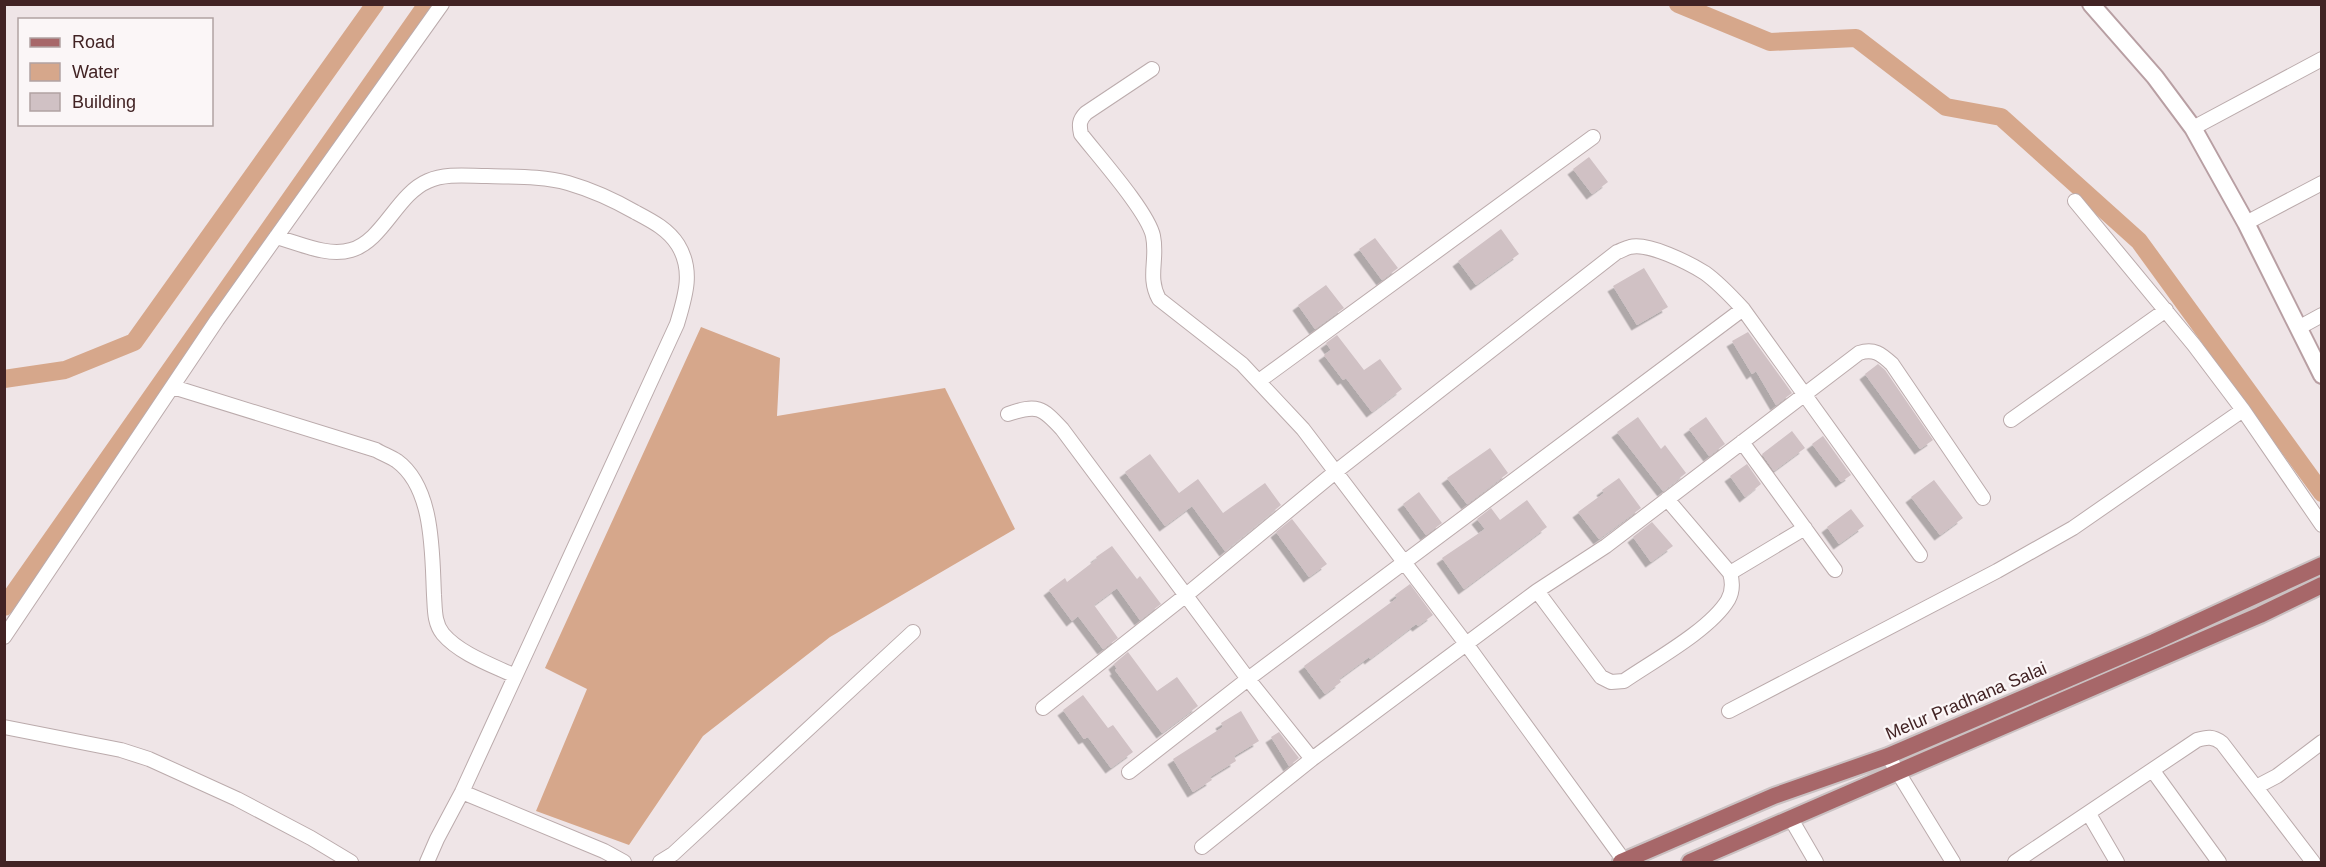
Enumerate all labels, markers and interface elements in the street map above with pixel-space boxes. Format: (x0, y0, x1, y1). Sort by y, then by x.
legend (18, 18, 213, 126)
text: Road (72, 32, 115, 52)
text: Water (72, 62, 119, 82)
text: Building (72, 92, 136, 112)
street label: Melur Pradhana Salai (1882, 658, 2050, 744)

